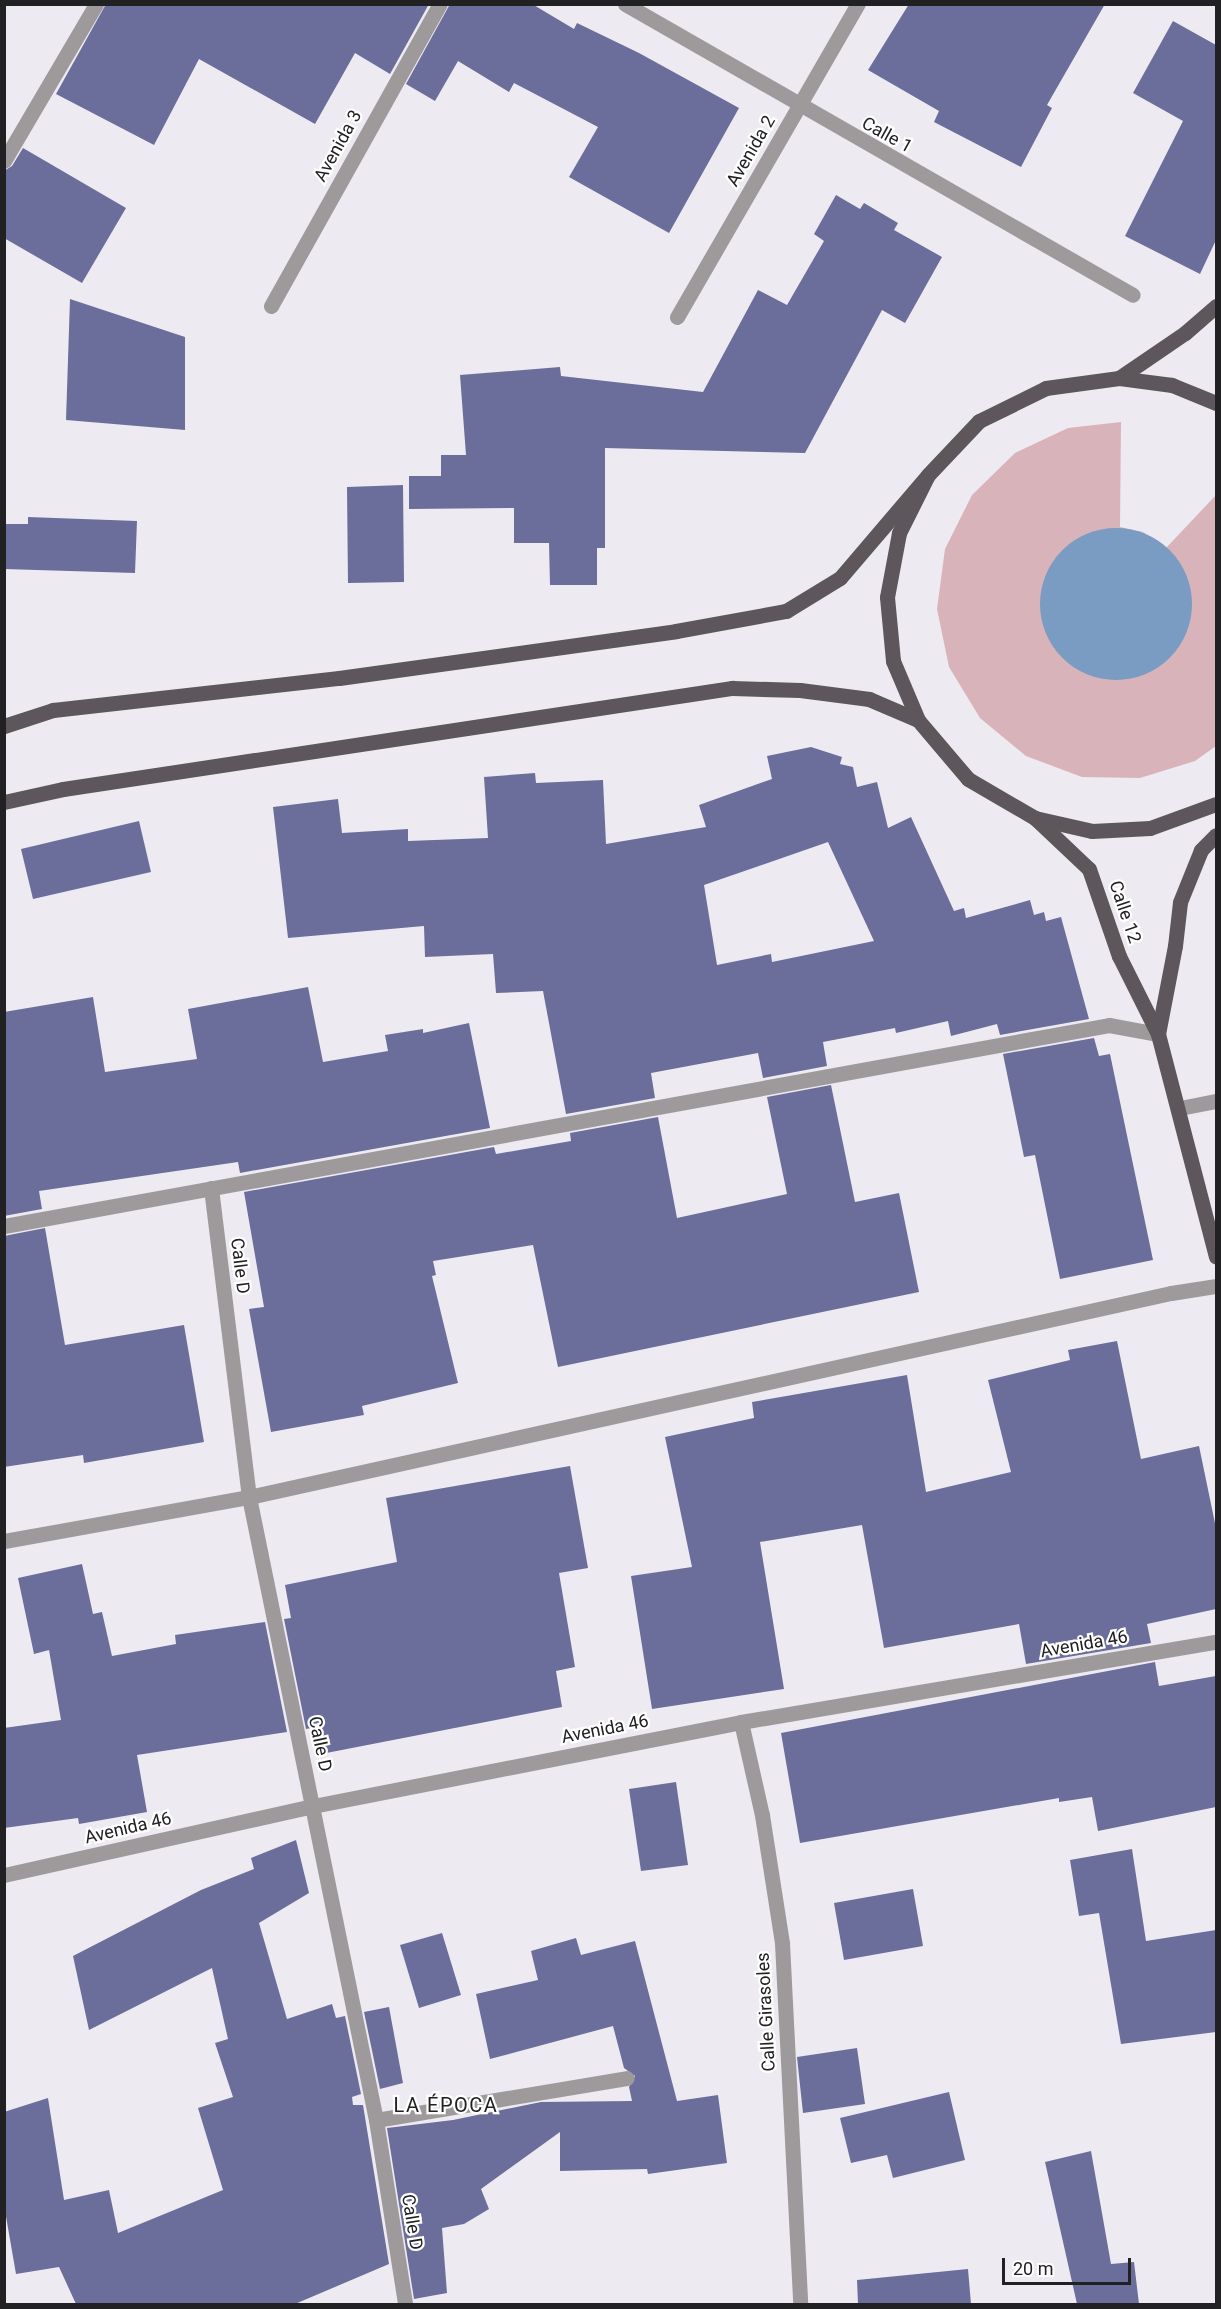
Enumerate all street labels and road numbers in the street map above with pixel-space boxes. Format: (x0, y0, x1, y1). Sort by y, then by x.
street label: Avenida 3 (310, 107, 366, 185)
street label: Avenida 2 (722, 112, 780, 190)
street label: Calle 1 (858, 112, 916, 158)
street label: Calle 12 (1104, 878, 1146, 946)
street label: Calle D (226, 1237, 254, 1295)
street label: Avenida 46 (1039, 1626, 1129, 1662)
street label: Avenida 46 (560, 1710, 650, 1748)
street label: Calle D (304, 1714, 336, 1774)
street label: Avenida 46 (82, 1808, 174, 1848)
street label: Calle Girasoles (752, 1952, 780, 2072)
street label: Calle D (397, 2193, 427, 2251)

